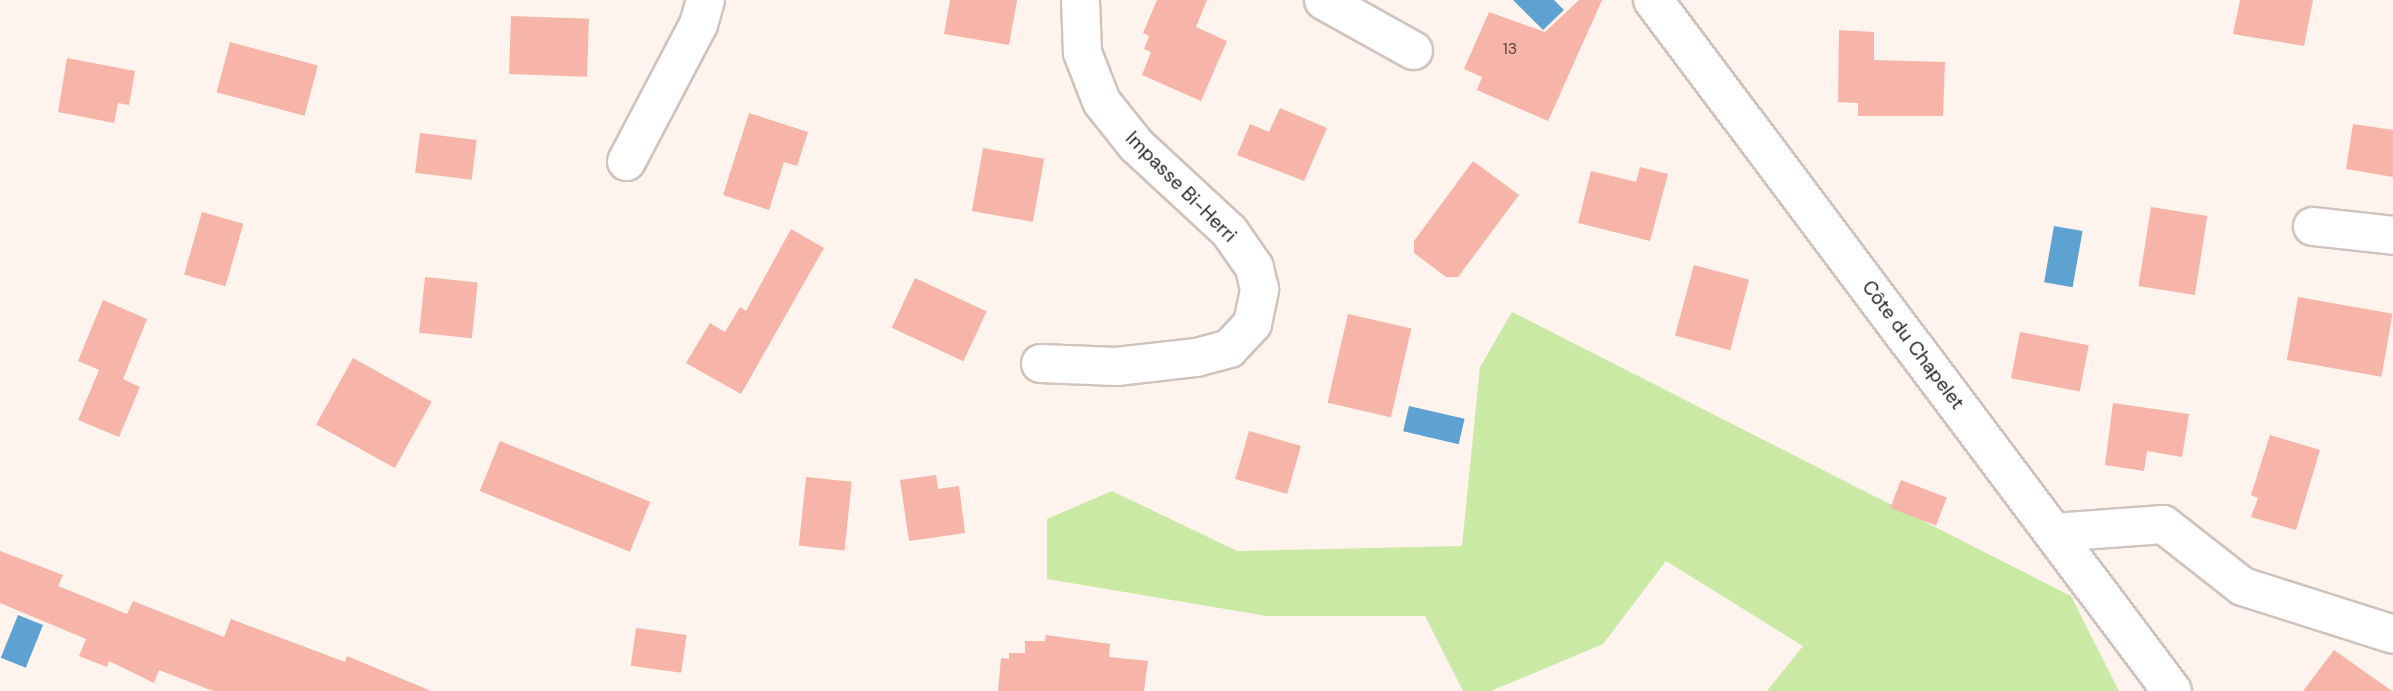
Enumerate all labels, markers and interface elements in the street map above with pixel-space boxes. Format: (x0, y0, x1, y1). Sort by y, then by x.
house number: 13 (1503, 39, 1517, 59)
street label: Impasse Bi-Herri (1121, 127, 1241, 247)
street label: Côte du Chapelet (1857, 276, 1969, 414)

